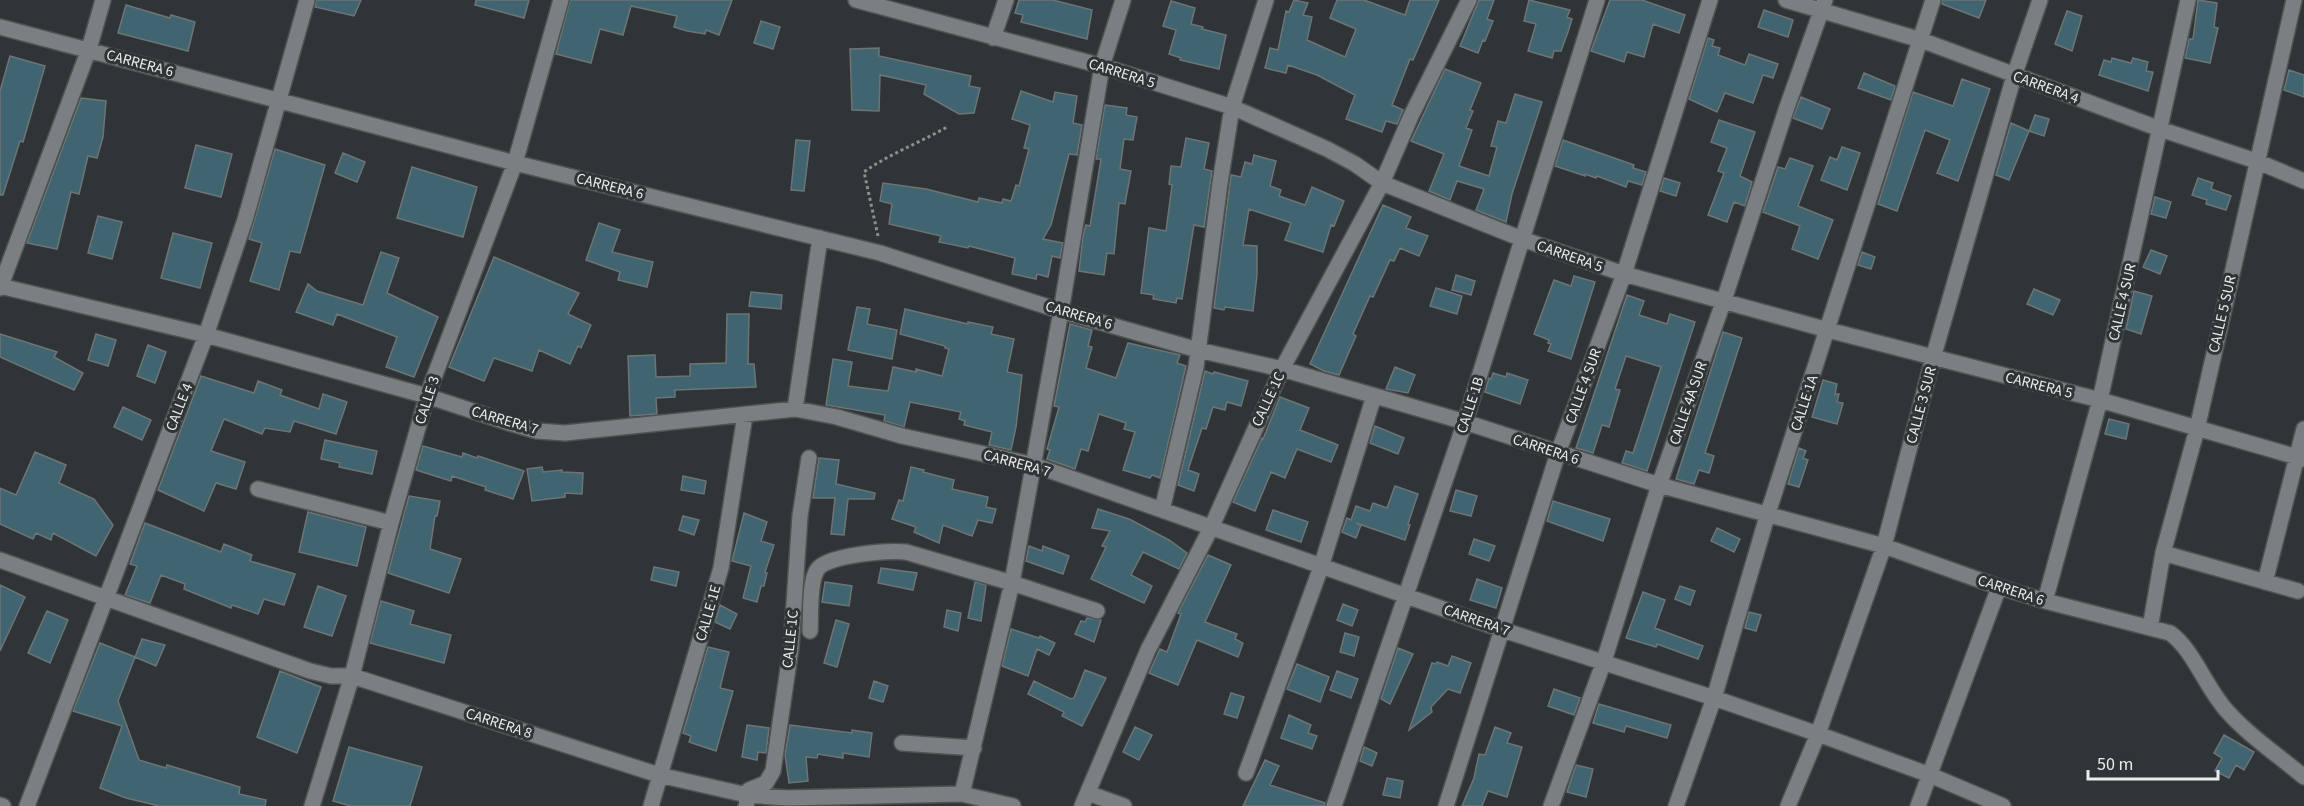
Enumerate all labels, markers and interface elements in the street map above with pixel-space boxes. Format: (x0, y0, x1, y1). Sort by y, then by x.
street label: CARRERA 6 (104, 44, 176, 83)
street label: CARRERA 5 (1086, 53, 1158, 94)
street label: CARRERA 4 (2010, 66, 2082, 109)
street label: CARRERA 6 (574, 168, 646, 205)
street label: CARRERA 5 (1534, 235, 1606, 278)
street label: CALLE 4 SUR (2103, 261, 2142, 343)
street label: CALLE 5 SUR (2203, 273, 2242, 355)
street label: CARRERA 6 (1043, 296, 1115, 335)
street label: CALLE 4 SUR (1560, 345, 1607, 427)
street label: CALLE 4A SUR (1664, 358, 1713, 448)
street label: CALLE 3 SUR (1901, 364, 1942, 446)
street label: CARRERA 5 (2003, 367, 2075, 404)
street label: CALLE 1C (1247, 368, 1290, 430)
street label: CALLE 1A (1786, 372, 1824, 434)
street label: CALLE 3 (410, 373, 445, 427)
street label: CALLE 1B (1451, 374, 1490, 436)
street label: CALLE 4 (161, 380, 198, 434)
street label: CARRERA 7 (469, 401, 541, 440)
street label: CARRERA 6 (1510, 429, 1582, 470)
street label: CARRERA 7 (981, 444, 1053, 483)
street label: CARRERA 6 (1975, 570, 2047, 611)
street label: CALLE 1E (690, 582, 727, 644)
street label: CARRERA 7 (1441, 599, 1513, 642)
street label: CALLE 1C (777, 609, 804, 669)
street label: CARRERA 8 (463, 703, 535, 744)
scale bar (2088, 743, 2218, 781)
text: 50 m (2097, 752, 2133, 777)

